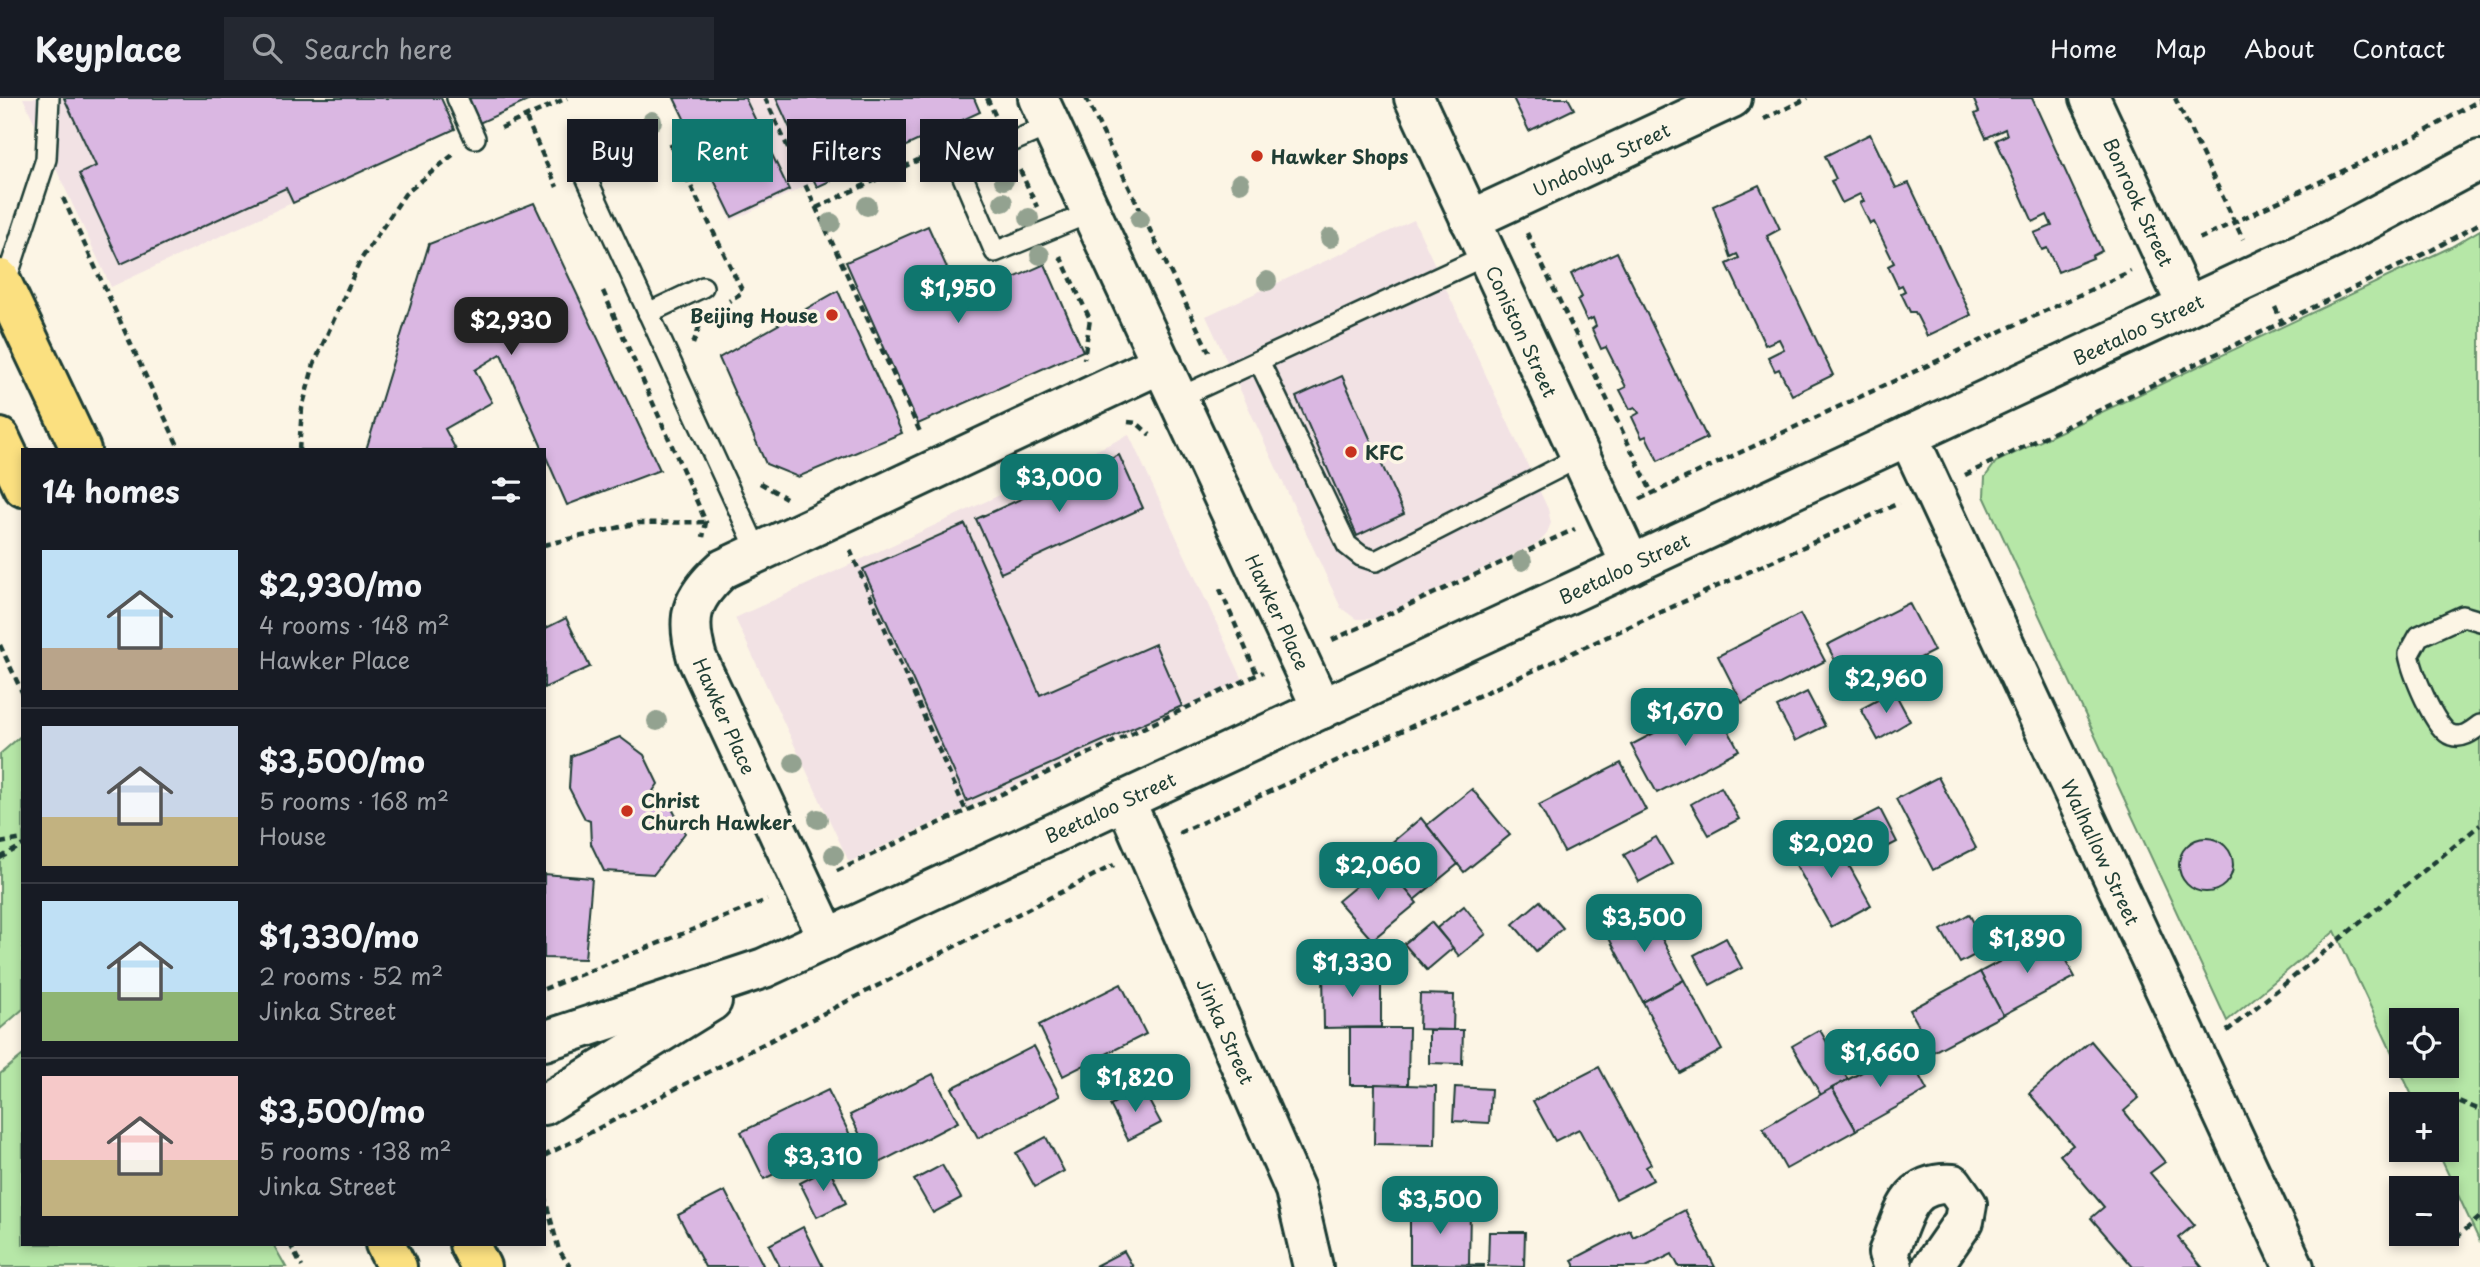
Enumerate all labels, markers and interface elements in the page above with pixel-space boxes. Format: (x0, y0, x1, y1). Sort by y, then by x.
search box (224, 17, 714, 80)
text: Keyplace (35, 23, 182, 73)
icon: search (248, 29, 286, 67)
text: Search here (304, 29, 452, 68)
text: Home (2050, 30, 2117, 66)
text: Map (2155, 30, 2206, 66)
text: About (2244, 30, 2314, 66)
text: Contact (2352, 30, 2445, 66)
street label: Undoolya Street (1528, 115, 1674, 203)
chip: Buy (567, 119, 658, 182)
chip: Rent (672, 119, 773, 182)
chip: Filters (787, 119, 906, 182)
chip: New (920, 119, 1018, 182)
street label: Bonrook Street (2097, 133, 2181, 271)
place label: Hawker Shops (1271, 142, 1408, 170)
marker: Hawker Shops (1249, 148, 1265, 164)
street label: Coniston Street (1479, 261, 1565, 402)
pin: $1,950 (901, 266, 1015, 325)
text: $1,950 (920, 270, 996, 305)
street label: Beetaloo Street (2068, 286, 2208, 372)
pin: $2,930 (454, 298, 568, 357)
place label: Beijing House (690, 301, 818, 329)
text: $2,930 (470, 302, 552, 337)
marker: Beijing House (824, 307, 840, 323)
place label: KFC (1365, 438, 1404, 466)
marker: KFC (1343, 444, 1359, 460)
pin: $3,000 (1002, 454, 1116, 514)
text: $3,000 (1016, 459, 1102, 494)
text: 14 homes (42, 468, 180, 513)
icon: filters (487, 471, 525, 509)
street label: Beetaloo Street (1554, 525, 1694, 611)
street label: Hawker Place (1239, 550, 1317, 674)
text: $2,930/mo (259, 562, 422, 607)
icon: home (98, 578, 182, 662)
text: 4 rooms · 148 m² (259, 607, 450, 642)
text: Hawker Place (259, 642, 410, 677)
street label: Hawker Place (687, 653, 763, 779)
pin: $2,960 (1829, 656, 1943, 715)
text: $2,960 (1845, 660, 1927, 695)
pin: $1,670 (1628, 688, 1742, 748)
text: $1,670 (1647, 693, 1723, 728)
text: $3,500/mo (259, 738, 425, 783)
icon: home (98, 754, 182, 838)
street label: Beetaloo Street (1040, 764, 1180, 850)
street label: Walhallow Street (2055, 774, 2147, 930)
text: 5 rooms · 168 m² (259, 783, 449, 818)
place label: Christ Church Hawker (641, 786, 792, 836)
marker: Christ Church Hawker (619, 803, 635, 819)
text: House (259, 818, 326, 853)
pin: $2,020 (1774, 820, 1888, 880)
text: $2,020 (1789, 825, 1873, 860)
pin: $2,060 (1321, 842, 1435, 902)
text: $2,060 (1335, 847, 1421, 882)
pin: $3,500 (1587, 894, 1701, 954)
text: $3,500 (1602, 899, 1686, 934)
text: $1,330/mo (259, 913, 419, 958)
pin: $1,890 (1970, 916, 2084, 975)
text: $1,890 (1989, 920, 2065, 955)
icon: home (98, 929, 182, 1013)
pin: $1,330 (1295, 940, 1409, 999)
text: $1,330 (1312, 944, 1392, 979)
text: 2 rooms · 52 m² (259, 958, 443, 993)
street label: Jinka Street (1190, 974, 1262, 1089)
text: Jinka Street (259, 993, 396, 1028)
map controls (2389, 1008, 2459, 1246)
button: locate (2389, 1008, 2459, 1078)
pin: $1,660 (1823, 1030, 1937, 1089)
text: $1,660 (1840, 1034, 1920, 1069)
pin: $1,820 (1078, 1054, 1192, 1114)
text: $1,820 (1096, 1059, 1174, 1094)
text: $3,500/mo (259, 1088, 425, 1133)
button: + (2389, 1092, 2459, 1162)
icon: home (98, 1104, 182, 1188)
text: 5 rooms · 138 m² (259, 1133, 452, 1168)
pin: $3,310 (766, 1134, 880, 1193)
text: $3,310 (784, 1138, 862, 1173)
text: Jinka Street (259, 1168, 396, 1203)
pin: $3,500 (1383, 1176, 1497, 1236)
button: − (2389, 1176, 2459, 1246)
text: $3,500 (1398, 1181, 1482, 1216)

